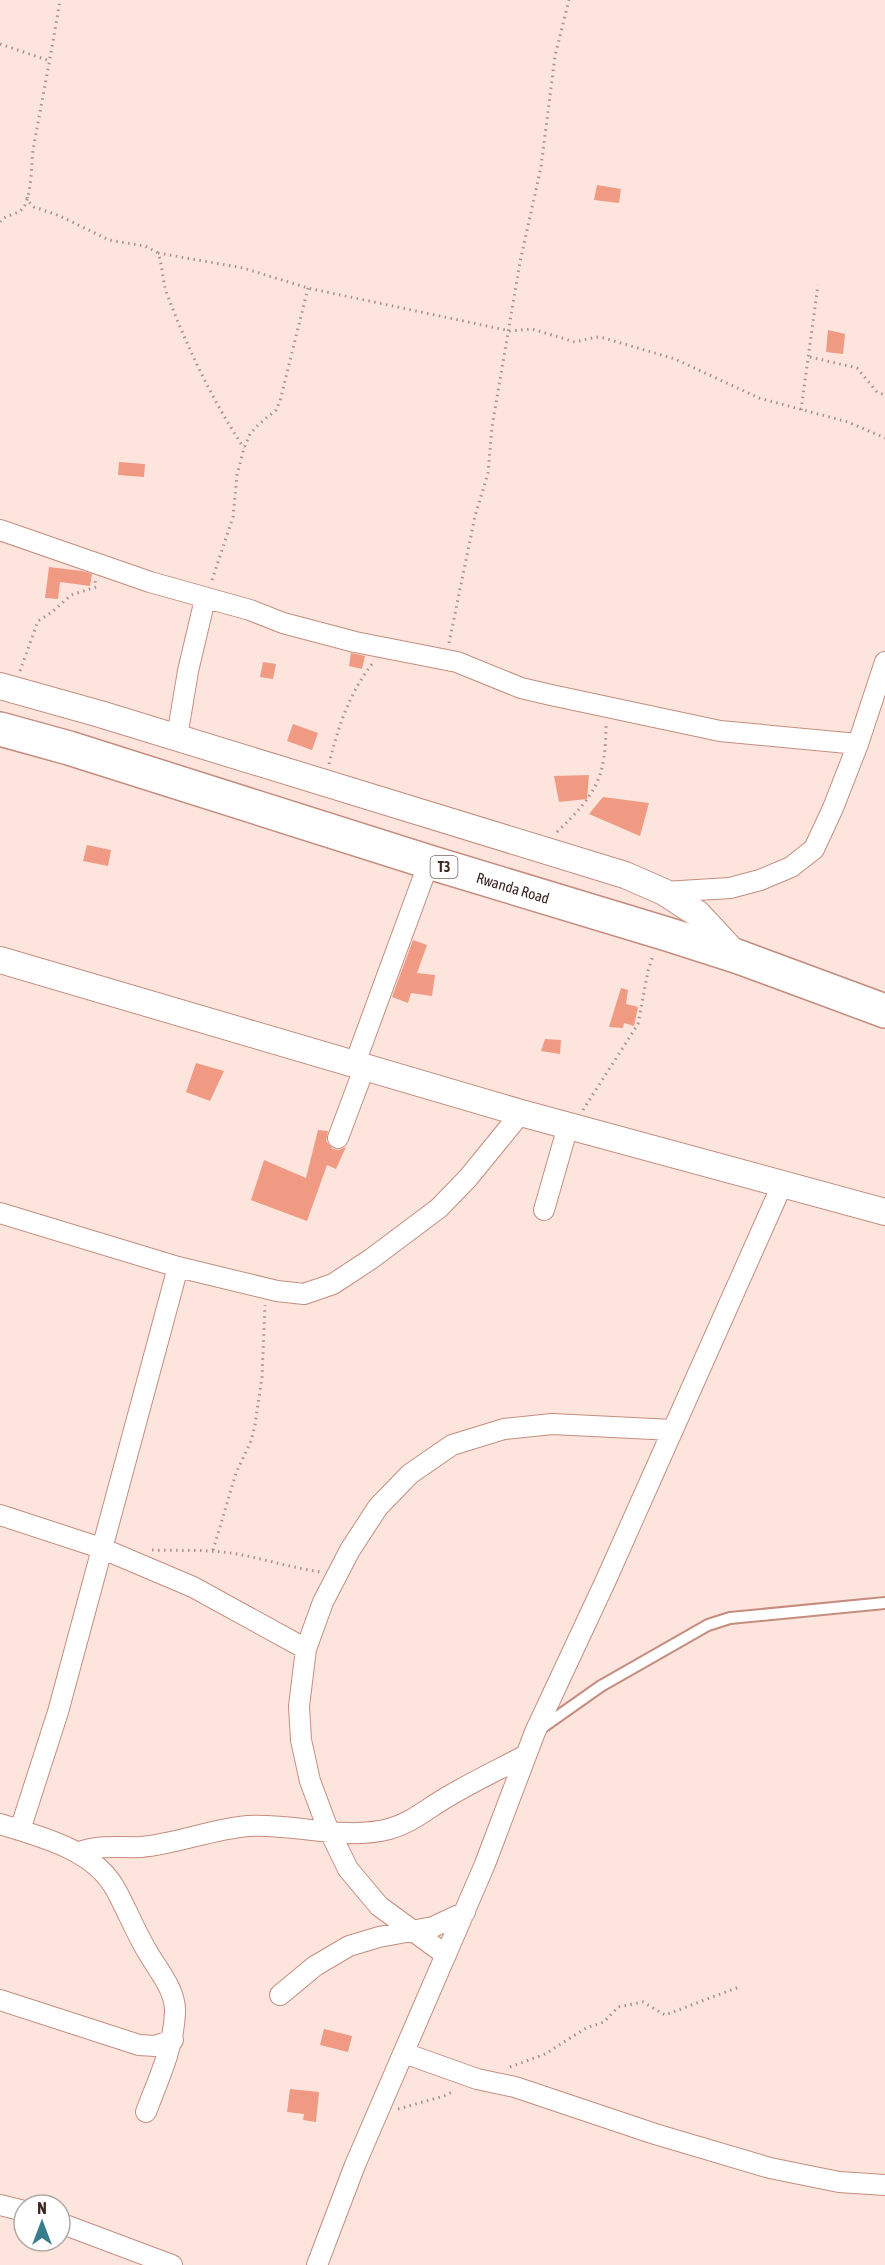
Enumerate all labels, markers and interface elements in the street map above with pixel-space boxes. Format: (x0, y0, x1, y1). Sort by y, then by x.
road number: T3 (430, 856, 458, 878)
street label: Rwanda Road (474, 868, 552, 906)
north arrow (12, 2193, 72, 2253)
text: N (37, 2199, 47, 2217)

